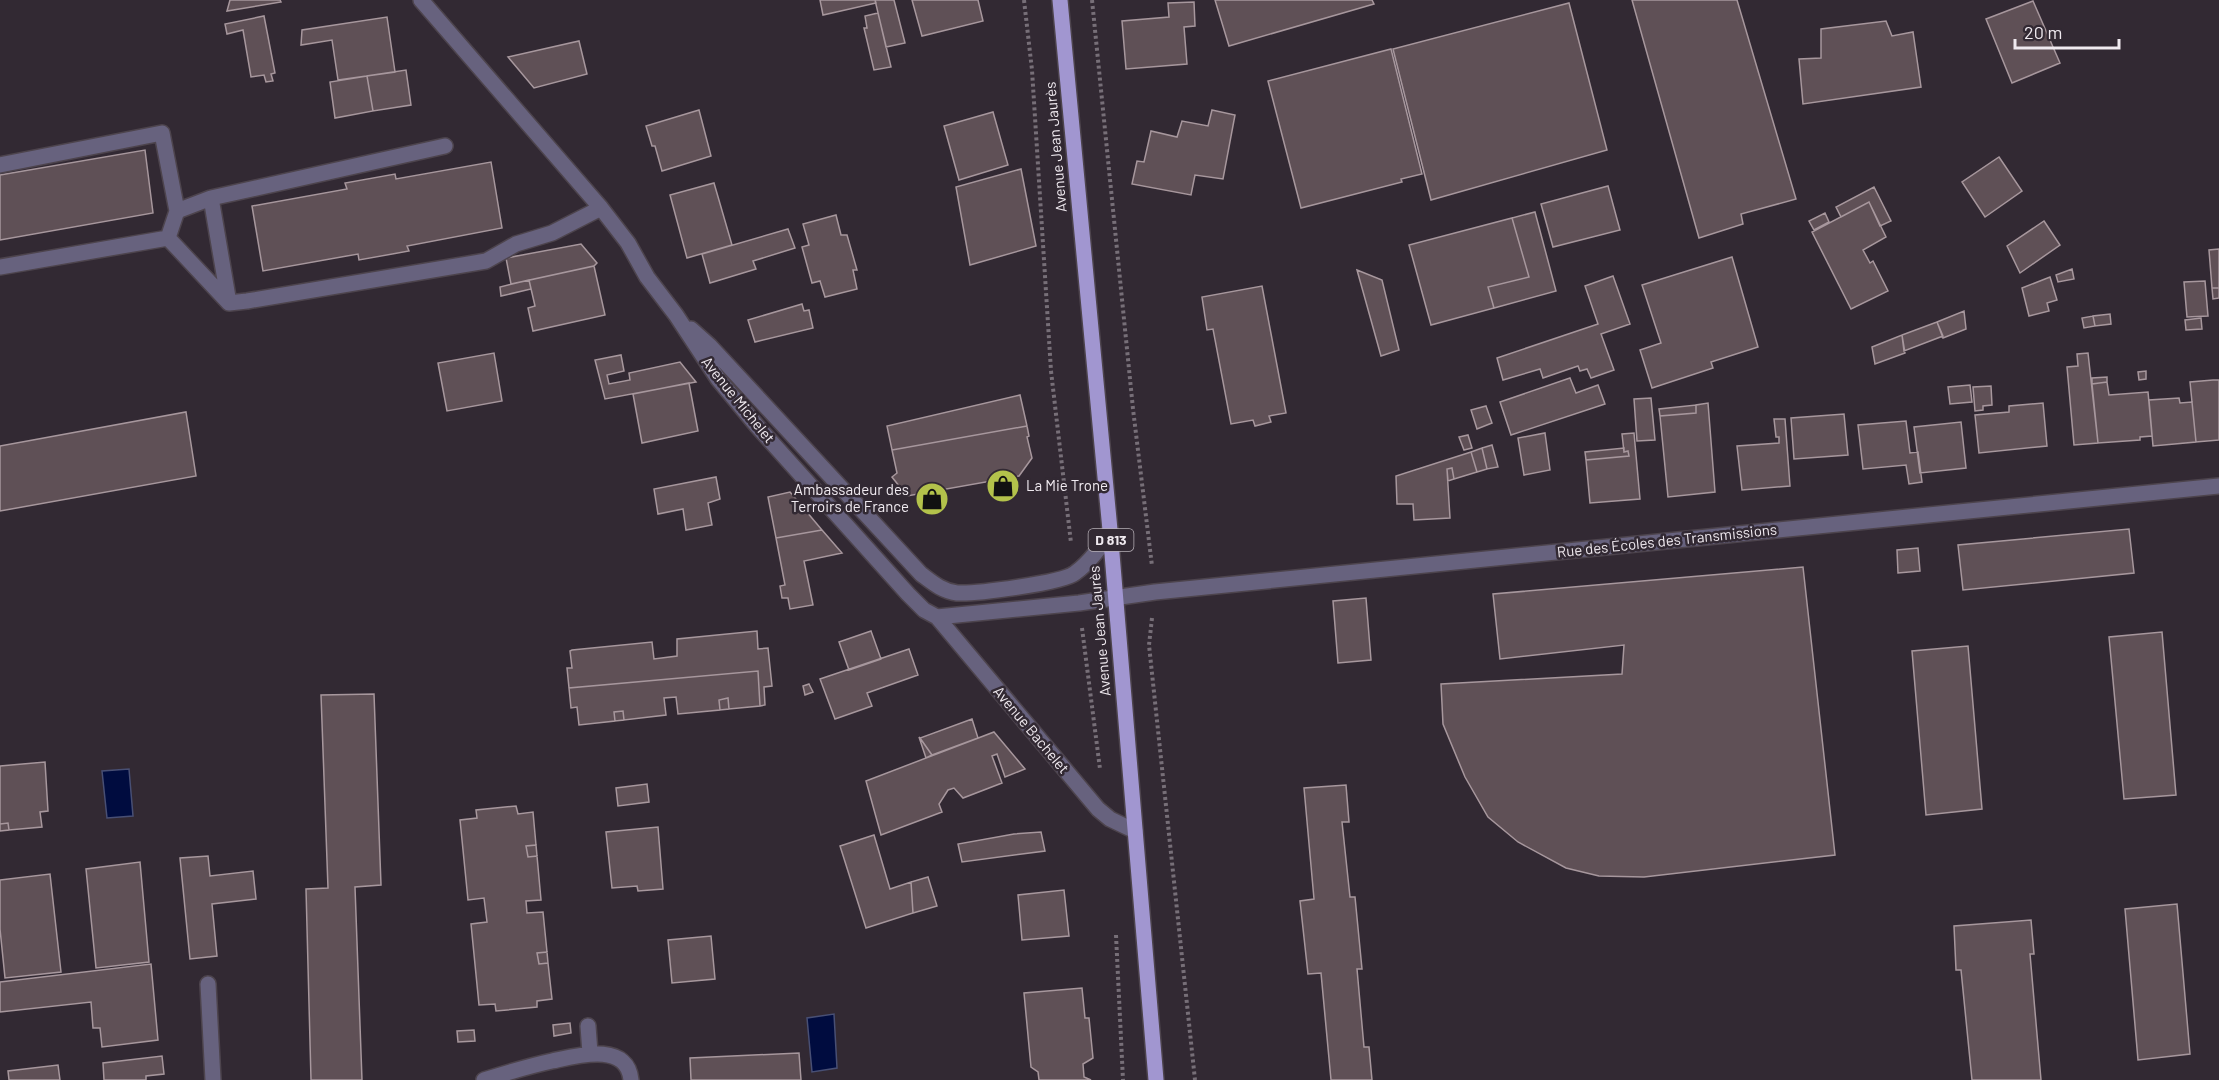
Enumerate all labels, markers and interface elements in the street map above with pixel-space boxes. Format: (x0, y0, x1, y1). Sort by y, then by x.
scale bar (2015, 12, 2118, 50)
text: 20 m (2024, 21, 2062, 43)
street label: Avenue Jean Jaurès (1040, 81, 1070, 213)
street label: Avenue Michelet (698, 353, 779, 446)
shop icon: La Mie Trone (985, 468, 1021, 504)
place label: La Mie Trone (1026, 476, 1108, 494)
place label: Ambassadeur des Terroirs de France (791, 480, 909, 515)
shop icon: Ambassadeur des Terroirs de France (914, 481, 950, 517)
street label: Rue des Écoles des Transmissions (1556, 519, 1778, 561)
road number: D 813 (1088, 529, 1134, 551)
street label: Avenue Jean Jaurès (1084, 565, 1114, 697)
street label: Avenue Bachelet (990, 682, 1073, 777)

